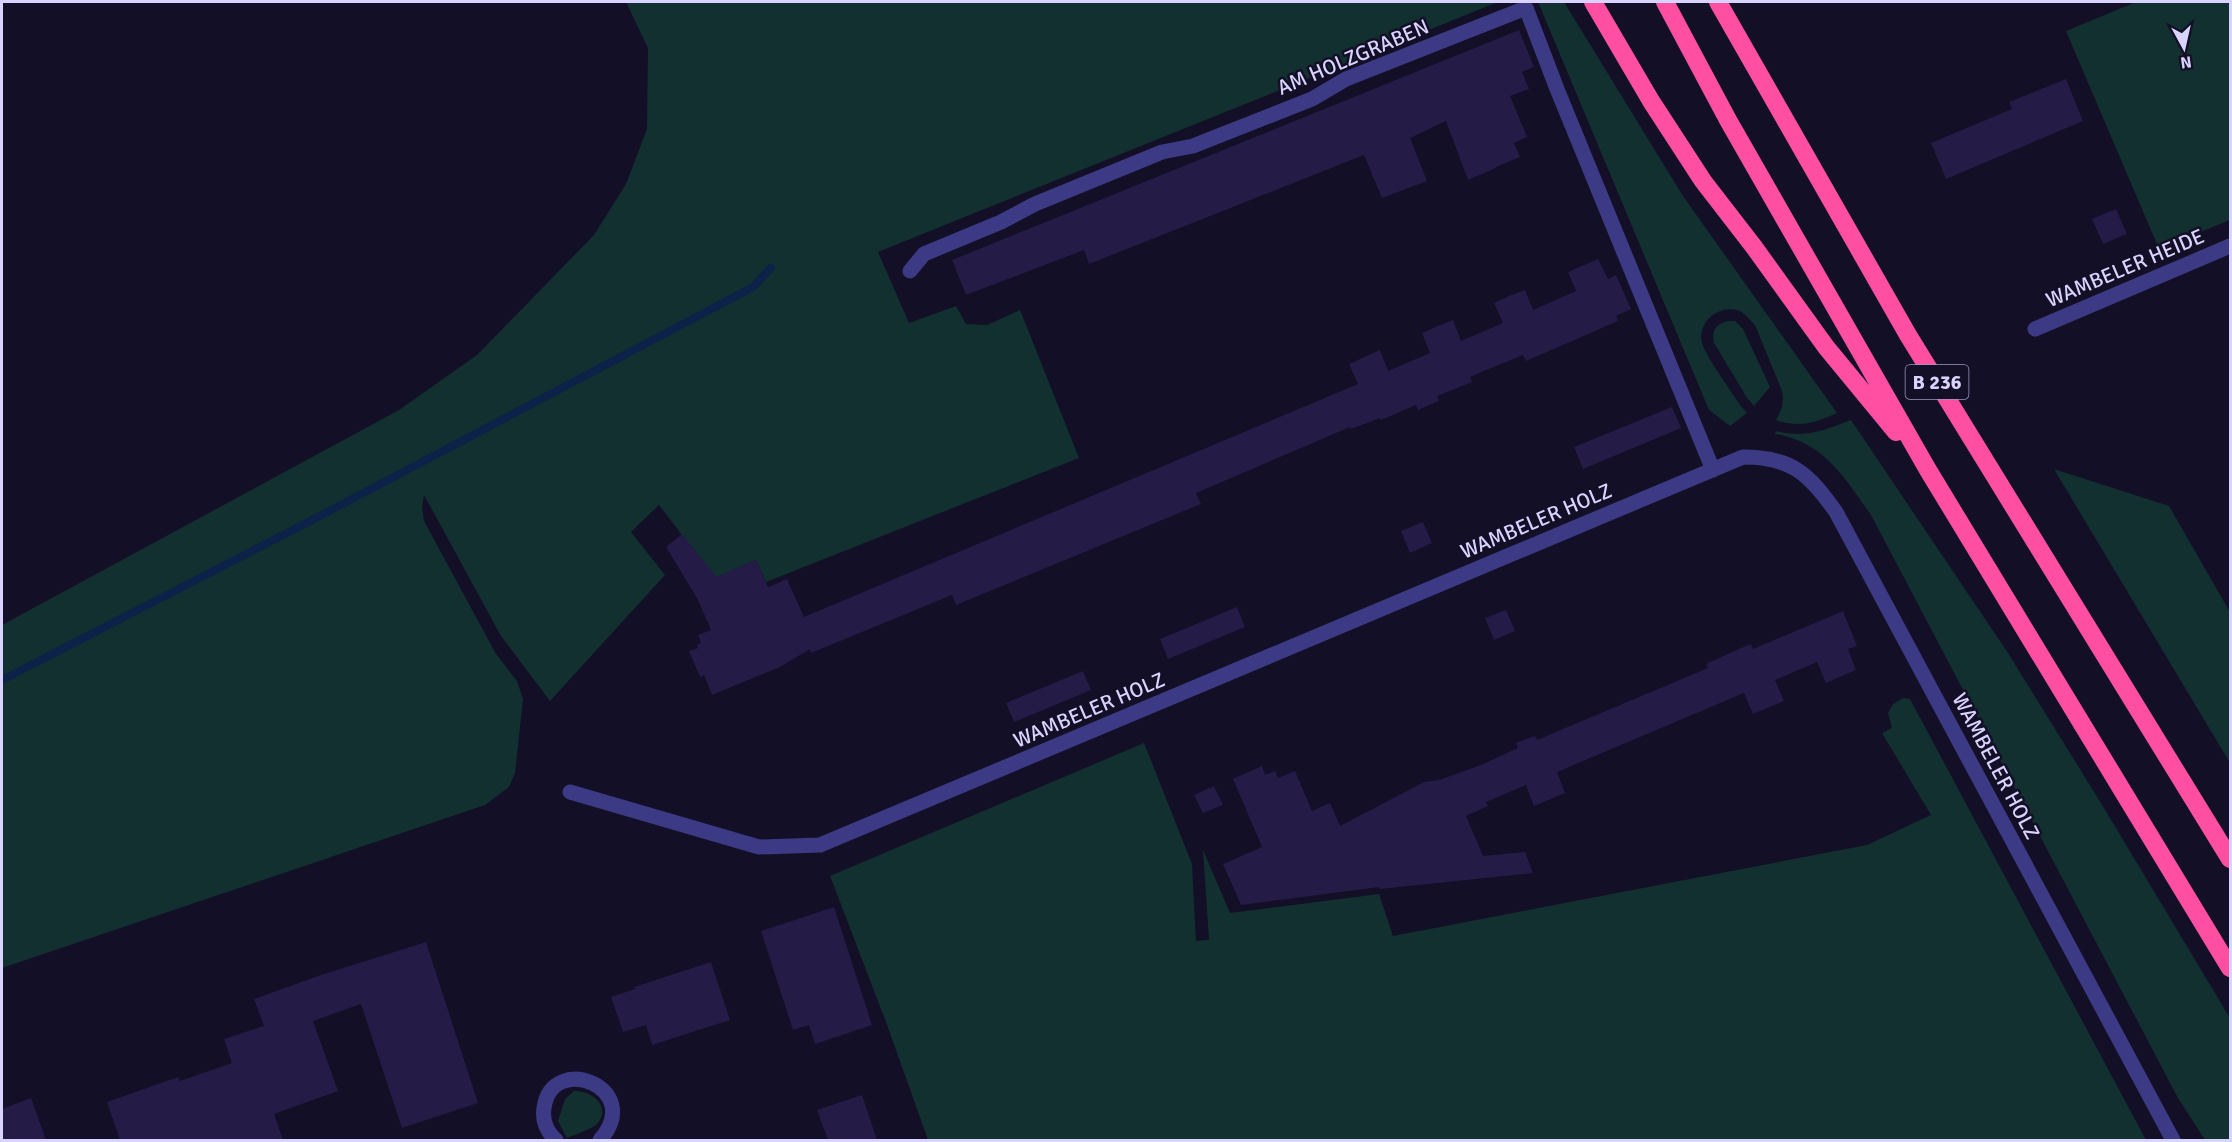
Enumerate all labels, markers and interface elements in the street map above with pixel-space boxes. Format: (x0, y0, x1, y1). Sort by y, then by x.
street label: AM HOLZGRABEN (1273, 13, 1433, 101)
north arrow (2154, 18, 2214, 78)
text: N (2179, 51, 2193, 73)
street label: WAMBELER HEIDE (2042, 223, 2208, 313)
road number: B 236 (1906, 365, 1968, 399)
street label: WAMBELER HOLZ (1456, 477, 1616, 565)
street label: WAMBELER HOLZ (1009, 666, 1169, 754)
street label: WAMBELER HOLZ (1946, 688, 2046, 844)

